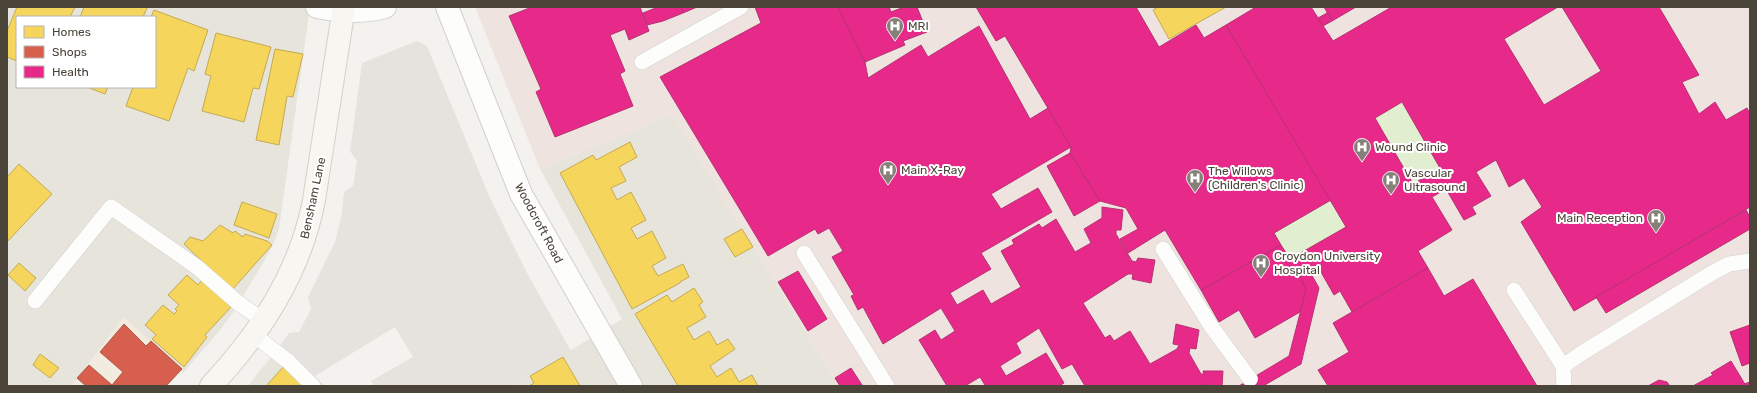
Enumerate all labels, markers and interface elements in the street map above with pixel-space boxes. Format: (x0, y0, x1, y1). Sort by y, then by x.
legend (16, 16, 156, 88)
hospital icon: MRI (885, 16, 905, 41)
place label: MRI (908, 19, 929, 33)
text: Homes (52, 25, 91, 39)
text: Shops (52, 45, 87, 59)
text: Health (52, 65, 89, 79)
hospital icon: Wound Clinic (1352, 137, 1372, 162)
place label: Wound Clinic (1375, 140, 1447, 154)
street label: Bensham Lane (298, 156, 329, 240)
hospital icon: Main X-Ray (878, 160, 898, 185)
place label: Main X-Ray (901, 163, 964, 177)
place label: The Willows (Children's Clinic) (1208, 164, 1304, 192)
place label: Vascular Ultrasound (1404, 166, 1466, 194)
hospital icon: The Willows (Children's Clinic) (1185, 168, 1205, 193)
hospital icon: Vascular Ultrasound (1381, 170, 1401, 195)
street label: Woodcroft Road (512, 180, 566, 266)
hospital icon: Main Reception (1646, 208, 1666, 233)
place label: Main Reception (1557, 211, 1643, 225)
place label: Croydon University Hospital (1274, 249, 1381, 277)
hospital icon: Croydon University Hospital (1251, 253, 1271, 278)

